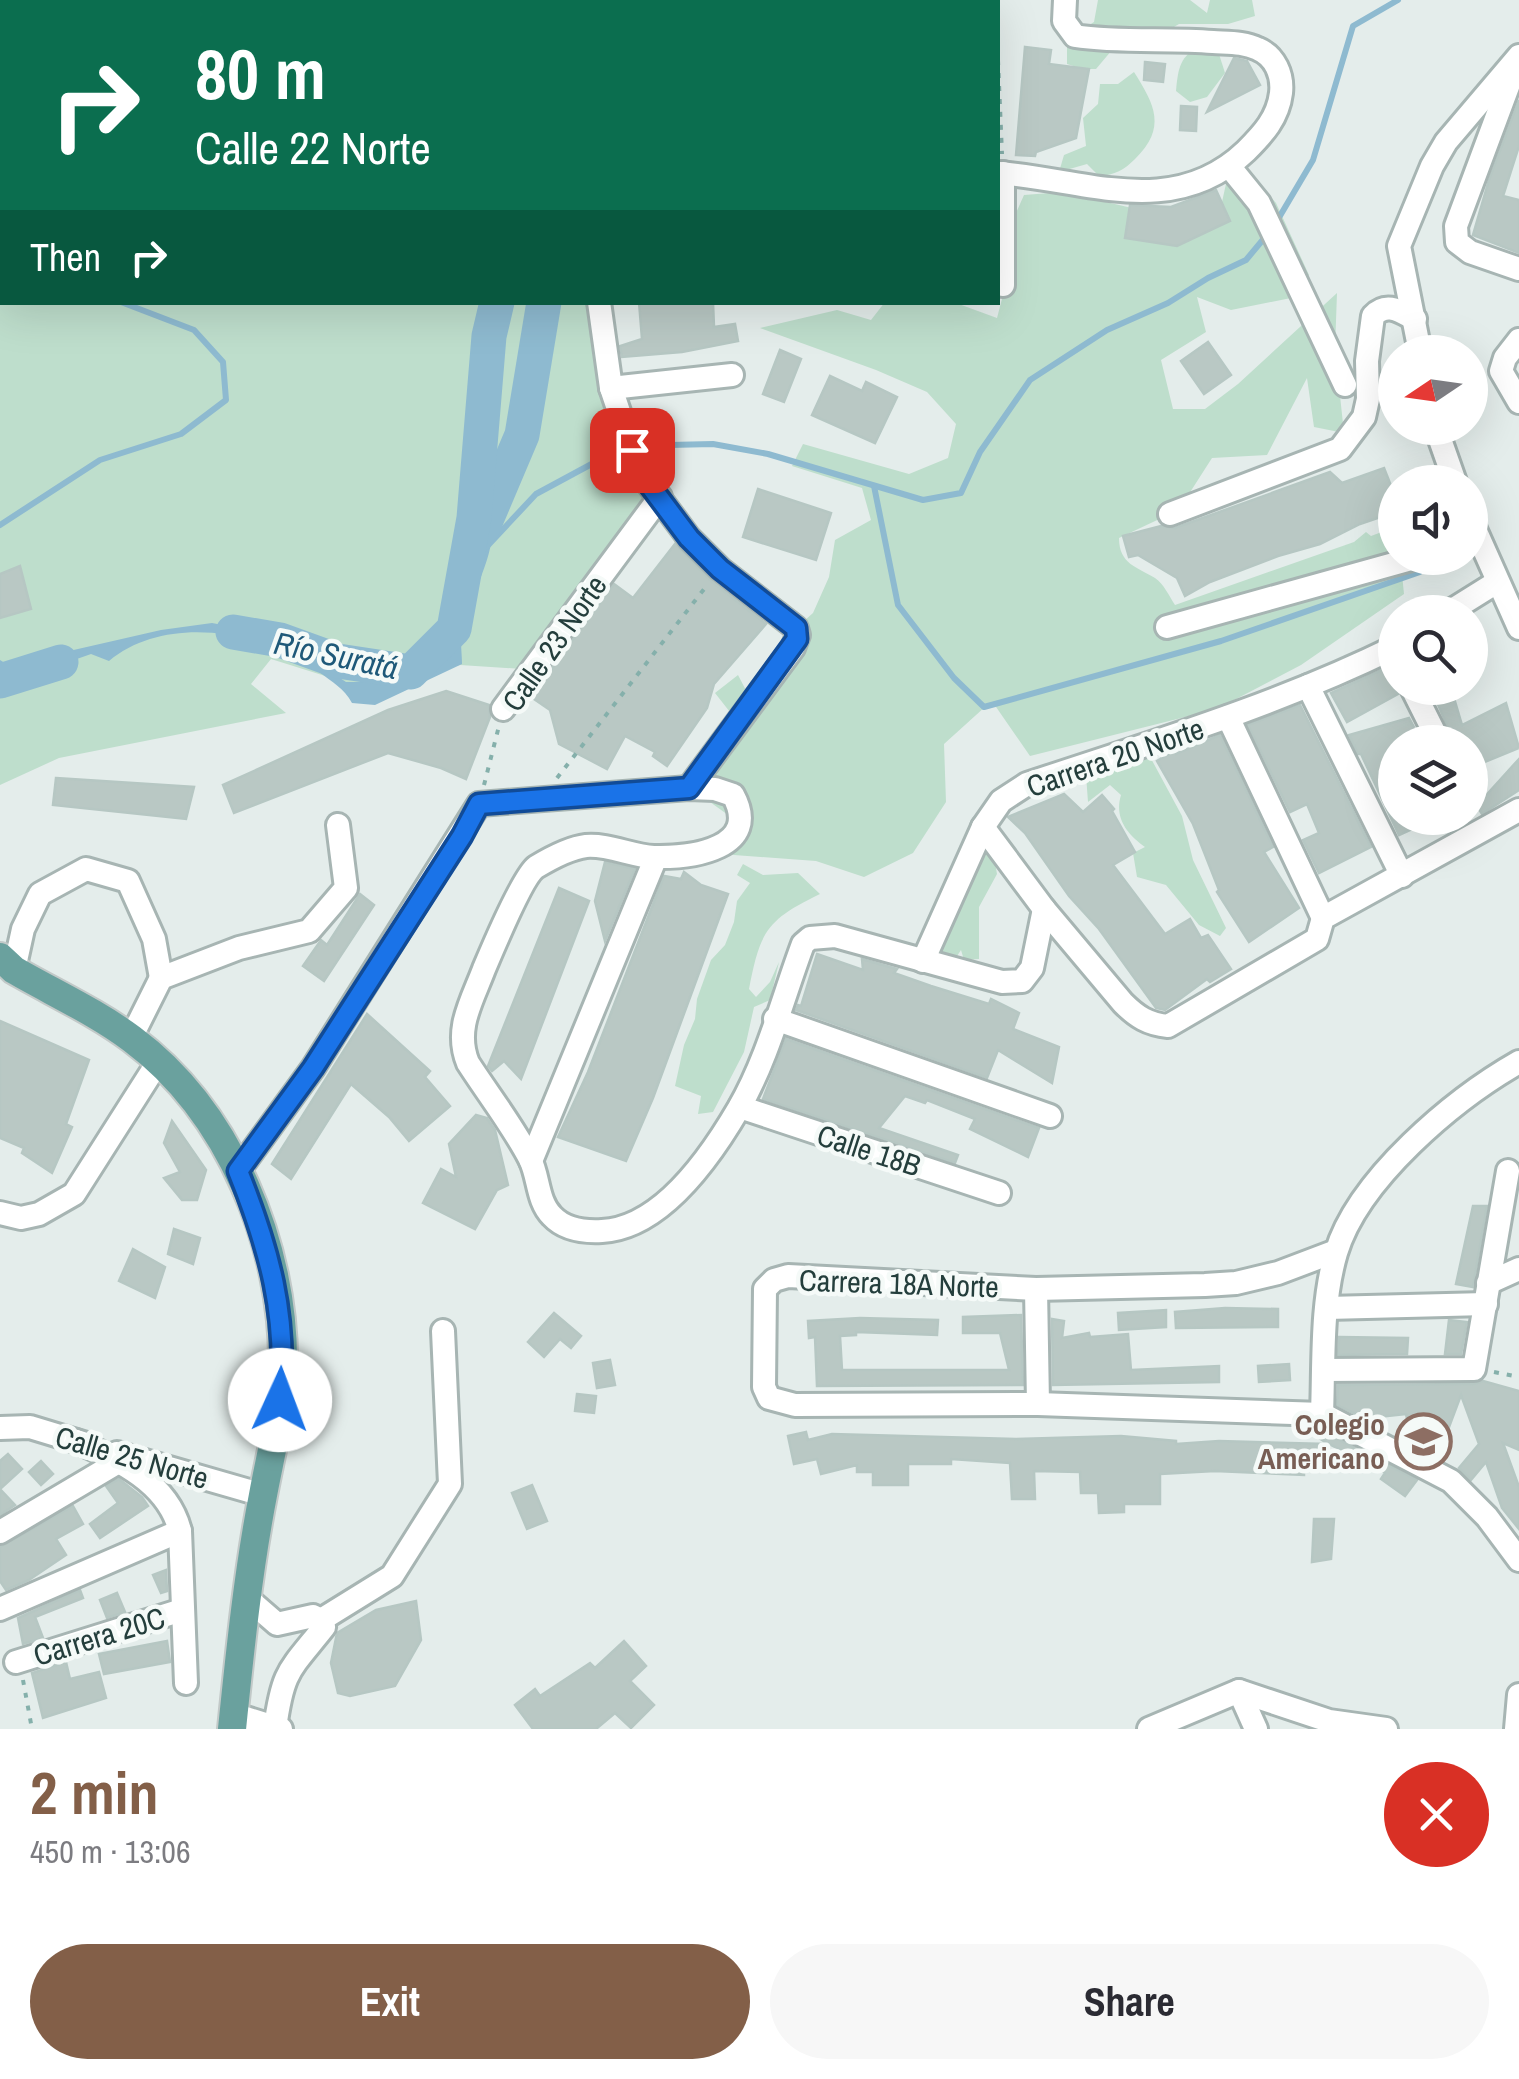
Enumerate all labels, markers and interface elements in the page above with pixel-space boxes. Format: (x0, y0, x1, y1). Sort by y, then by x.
text: 80 m (195, 27, 326, 121)
icon: right (30, 40, 160, 170)
text: Calle 22 Norte (195, 117, 431, 178)
icon: right (121, 230, 176, 285)
text: Then (30, 232, 101, 283)
north arrow (1378, 335, 1488, 445)
map controls (1378, 335, 1488, 835)
pin (590, 408, 675, 493)
icon: arrive (605, 423, 660, 478)
button: sound (1378, 465, 1488, 575)
street label: Calle 23 Norte (493, 567, 615, 719)
button: search (1378, 595, 1488, 705)
water label: Río Suratá (270, 621, 402, 689)
street label: Carrera 20 Norte (1021, 708, 1209, 806)
button: layers (1378, 725, 1488, 835)
street label: Calle 18B (812, 1114, 926, 1186)
street label: Carrera 18A Norte (799, 1260, 999, 1306)
position arrow (228, 1348, 332, 1452)
place label: Colegio Americano (1258, 1404, 1385, 1478)
school or university icon: Colegio Americano (1394, 1411, 1454, 1471)
street label: Calle 25 Norte (51, 1416, 213, 1498)
street label: Carrera 20C (28, 1597, 170, 1675)
text: 2 min (30, 1752, 159, 1833)
button: close (1384, 1762, 1489, 1867)
text: 450 m · 13:06 (30, 1830, 190, 1873)
button: Exit (30, 1944, 750, 2059)
button: Share (770, 1944, 1489, 2059)

